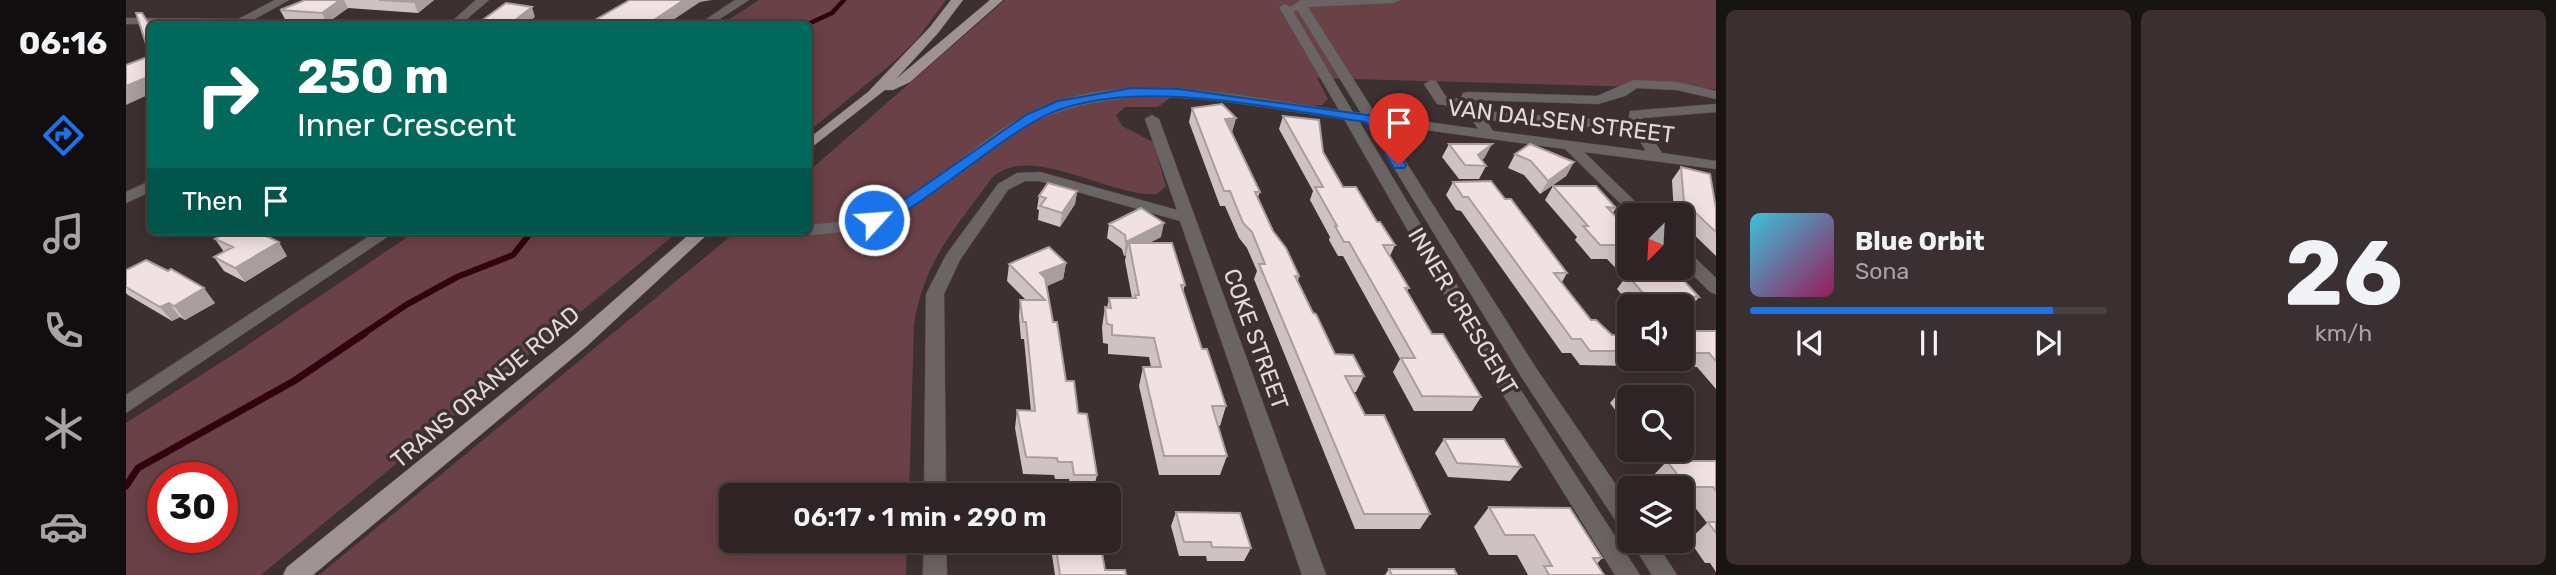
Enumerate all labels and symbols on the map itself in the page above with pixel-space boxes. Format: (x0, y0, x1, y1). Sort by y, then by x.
pin (1369, 93, 1429, 165)
street label: VAN DALSEN STREET (1446, 93, 1676, 149)
position arrow (837, 183, 911, 257)
north arrow (1617, 203, 1694, 280)
street label: INNER CRESCENT (1402, 222, 1524, 400)
street label: COKE STREET (1218, 265, 1294, 413)
street label: TRANS ORANJE ROAD (385, 300, 585, 474)
speed limit sign: 30 (147, 462, 238, 553)

